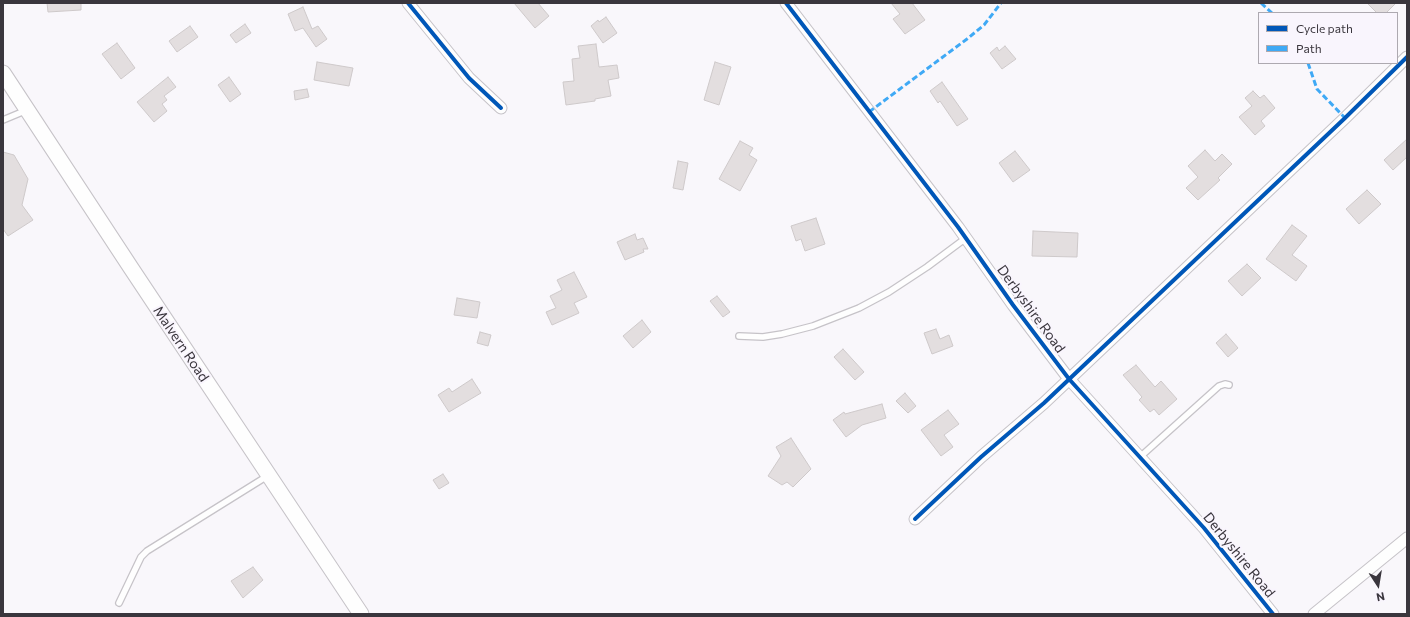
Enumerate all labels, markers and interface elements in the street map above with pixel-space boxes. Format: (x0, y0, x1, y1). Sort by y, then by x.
legend (1258, 12, 1398, 64)
text: Cycle path (1296, 21, 1353, 35)
text: Path (1296, 41, 1322, 55)
street label: Derbyshire Road (993, 262, 1069, 356)
street label: Malvern Road (150, 303, 212, 385)
street label: Derbyshire Road (1200, 509, 1278, 601)
north arrow (1358, 565, 1398, 605)
text: N (1375, 590, 1386, 604)

